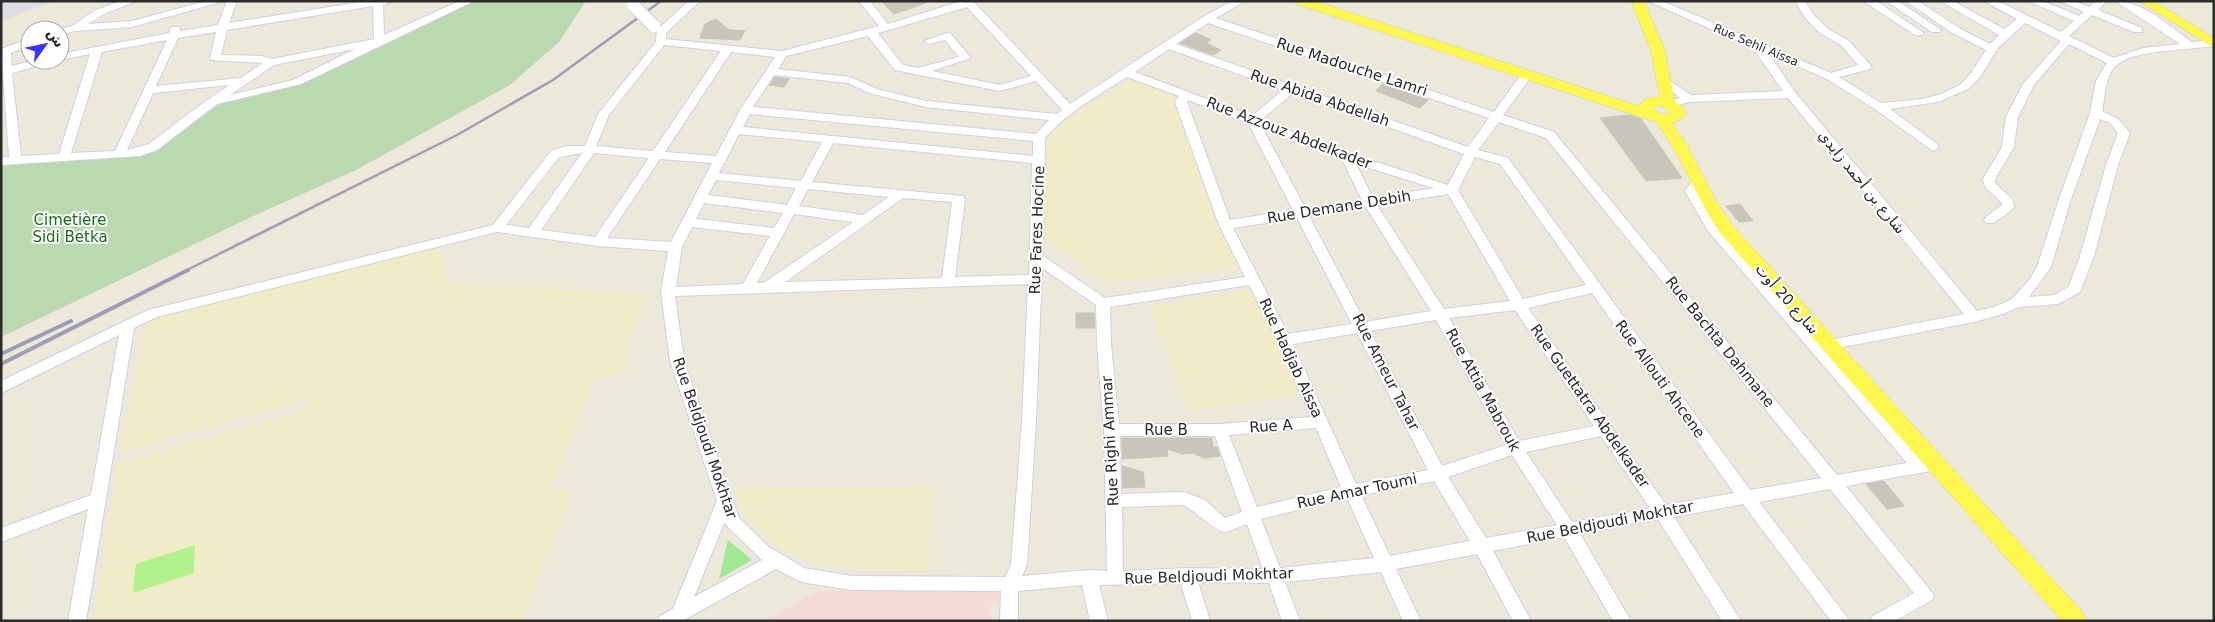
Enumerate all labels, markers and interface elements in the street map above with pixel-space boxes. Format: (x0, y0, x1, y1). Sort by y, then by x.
north arrow (20, 20, 70, 70)
street label: Rue Sehli Aissa (1711, 21, 1801, 69)
text: ش (44, 25, 68, 50)
street label: Rue Madouche Lamri (1274, 34, 1430, 100)
street label: Rue Abida Abdellah (1248, 66, 1392, 130)
street label: Rue Azzouz Abdelkader (1204, 93, 1375, 173)
street label: شارع بن أحمد زايدي (1814, 126, 1910, 238)
street label: Rue Fares Hocine (1026, 165, 1048, 295)
street label: Rue Demane Debih (1266, 187, 1412, 227)
park label: Cimetière Sidi Betka (32, 211, 108, 246)
street label: شارع 20 أوت (1751, 259, 1823, 338)
street label: Rue Bachta Dahmane (1662, 273, 1778, 411)
street label: Rue Hadjab Aissa (1255, 295, 1327, 421)
street label: Rue Ameur Tahar (1349, 311, 1424, 434)
street label: Rue Allouti Ahcene (1611, 317, 1709, 441)
street label: Rue Guettatra Abdelkader (1526, 321, 1654, 492)
street label: Rue Attia Mabrouk (1442, 325, 1524, 455)
street label: Rue Beldjoudi Mokhtar (669, 355, 741, 522)
street label: Rue Righi Ammar (1098, 374, 1122, 507)
street label: Rue A (1249, 415, 1294, 436)
street label: Rue B (1144, 421, 1188, 439)
street label: Rue Amar Toumi (1295, 469, 1419, 513)
street label: Rue Beldjoudi Mokhtar (1525, 497, 1696, 547)
street label: Rue Beldjoudi Mokhtar (1124, 564, 1295, 588)

